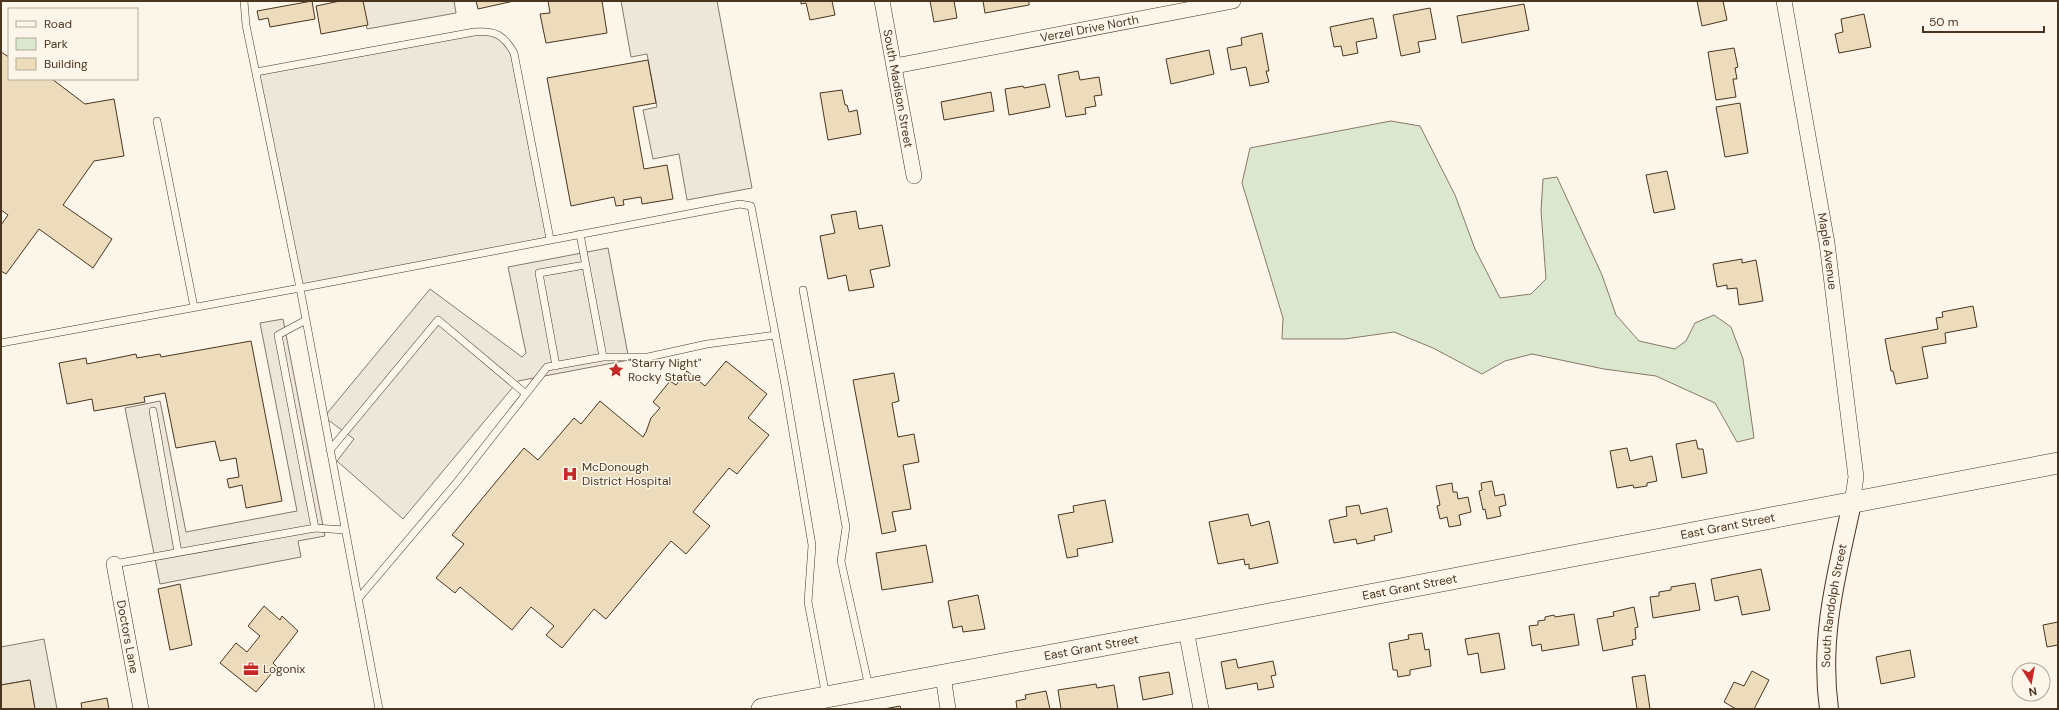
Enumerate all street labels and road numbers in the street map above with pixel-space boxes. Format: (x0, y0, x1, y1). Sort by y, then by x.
street label: Verzel Drive North (1039, 11, 1140, 46)
street label: South Madison Street (879, 28, 917, 149)
street label: Maple Avenue (1814, 211, 1841, 291)
street label: East Grant Street (1679, 509, 1777, 543)
street label: South Randolph Street (1818, 542, 1851, 668)
street label: East Grant Street (1361, 570, 1459, 604)
street label: Doctors Lane (113, 599, 142, 675)
street label: East Grant Street (1043, 631, 1140, 664)

